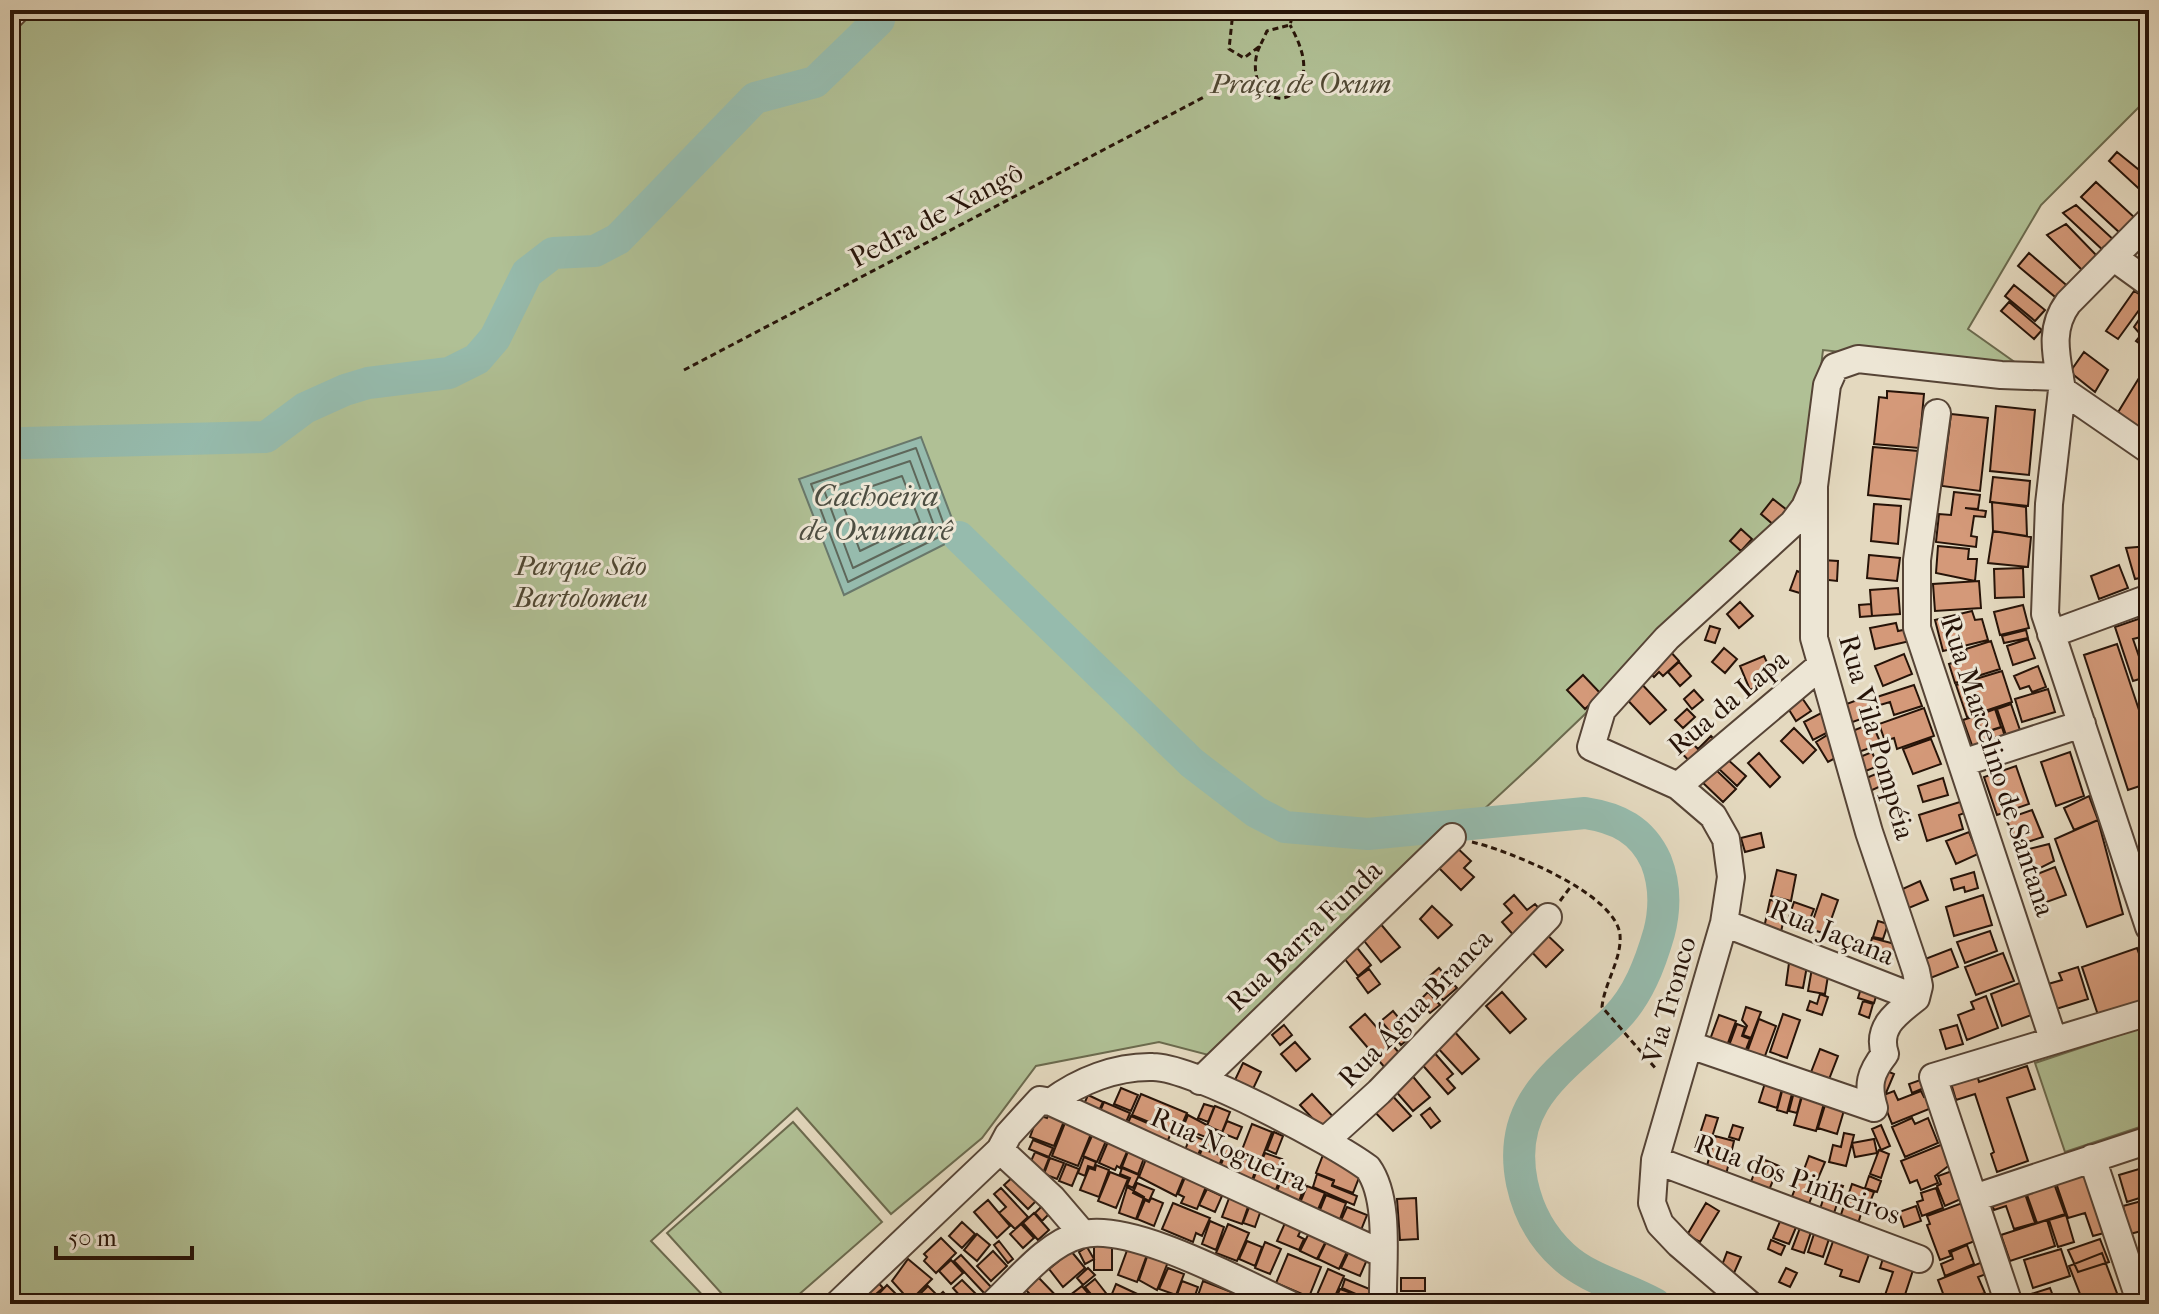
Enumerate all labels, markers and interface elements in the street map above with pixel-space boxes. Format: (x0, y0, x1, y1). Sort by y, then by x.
park label: Praça de Oxum (1209, 67, 1391, 100)
street label: Pedra de Xangô (844, 155, 1028, 275)
water label: Cachoeira de Oxumarê (799, 479, 954, 548)
park label: Parque São Bartolomeu (512, 549, 648, 614)
street label: Rua Marcelino de Santana (1934, 612, 2063, 921)
street label: Rua Vila Pompéia (1832, 631, 1922, 844)
street label: Rua da Lapa (1661, 641, 1796, 762)
street label: Rua Barra Funda (1219, 853, 1390, 1019)
street label: Rua Jaçana (1765, 892, 1900, 972)
street label: Rua Água Branca (1331, 921, 1500, 1094)
street label: Via Tronco (1635, 933, 1703, 1068)
street label: Rua Nogueira (1146, 1100, 1313, 1199)
street label: Rua dos Pinheiros (1691, 1127, 1905, 1231)
scale bar (56, 1210, 192, 1260)
text: 50 m (68, 1224, 117, 1252)

